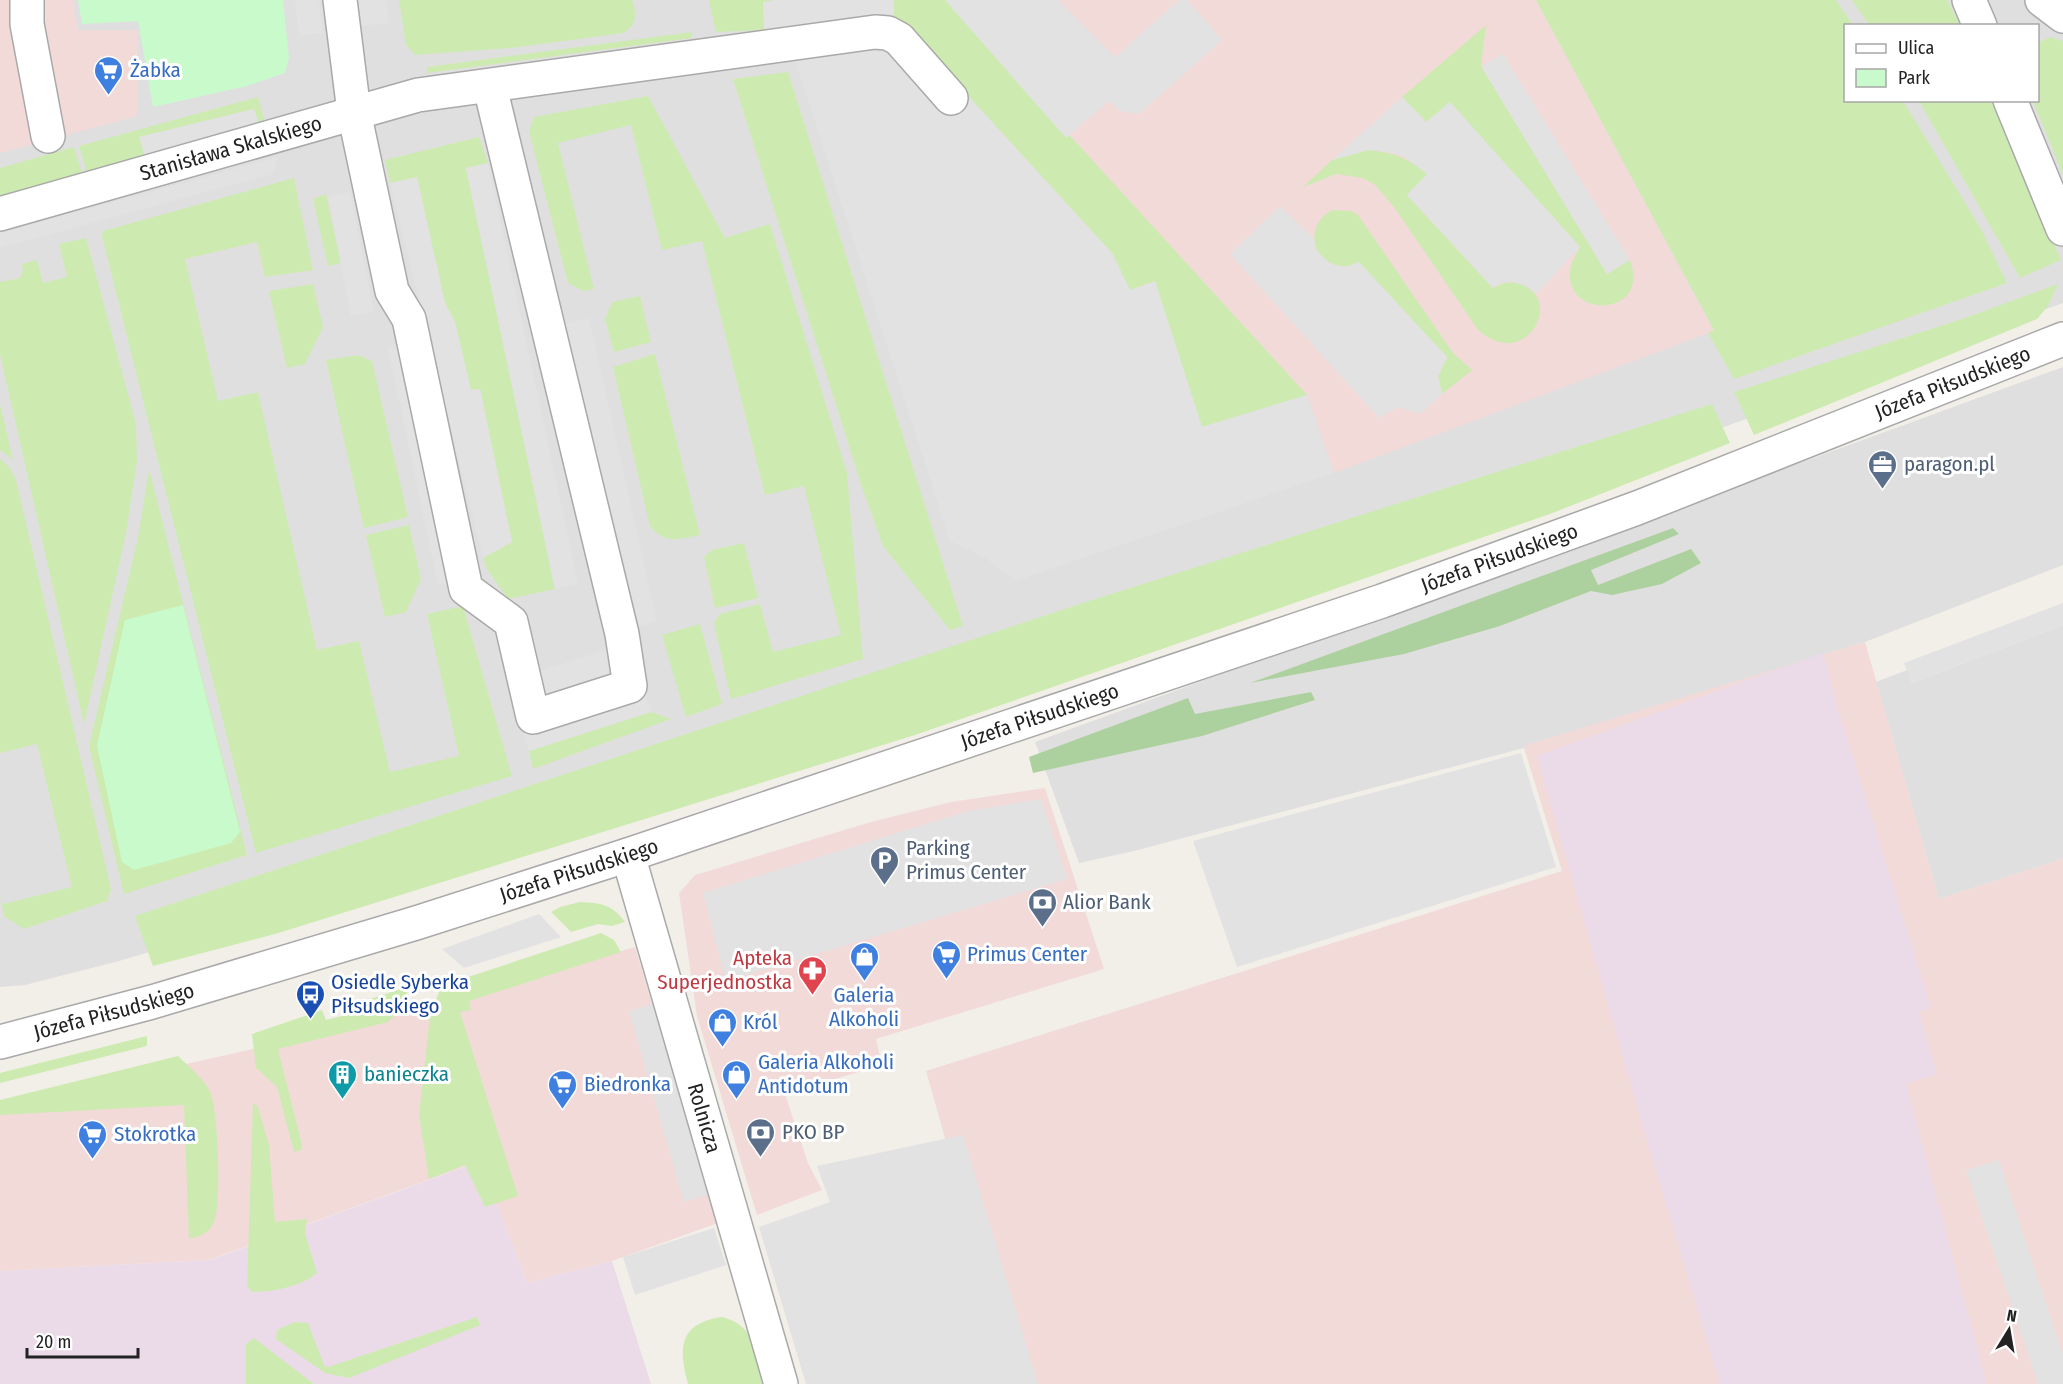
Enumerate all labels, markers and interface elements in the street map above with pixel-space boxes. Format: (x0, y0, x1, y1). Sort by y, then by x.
legend (1844, 24, 2039, 102)
text: Ulica (1898, 37, 1934, 59)
supermarket icon: Żabka (93, 54, 125, 96)
place label: Żabka (130, 57, 181, 83)
text: Park (1898, 67, 1931, 89)
street label: Stanisława Skalskiego (137, 110, 325, 187)
street label: Józefa Piłsudskiego (1871, 340, 2034, 425)
office icon: paragon.pl (1867, 448, 1899, 490)
place label: paragon.pl (1904, 451, 1995, 477)
street label: Józefa Piłsudskiego (1417, 518, 1581, 599)
street label: Józefa Piłsudskiego (958, 678, 1122, 755)
street label: Józefa Piłsudskiego (497, 833, 662, 908)
place label: Parking Primus Center (906, 835, 1027, 885)
parking icon: Parking Primus Center (869, 844, 901, 886)
bank icon: Alior Bank (1026, 886, 1058, 928)
place label: Alior Bank (1063, 889, 1151, 915)
supermarket icon: Primus Center (930, 938, 962, 980)
shop icon: Galeria Alkoholi (848, 940, 880, 982)
place label: Primus Center (967, 941, 1088, 967)
place label: Apteka Superjednostka (657, 945, 792, 995)
pharmacy icon: Apteka Superjednostka (797, 954, 829, 996)
place label: Osiedle Syberka Piłsudskiego (331, 969, 469, 1019)
street label: Józefa Piłsudskiego (31, 977, 197, 1046)
bus stop icon: Osiedle Syberka Piłsudskiego (294, 978, 326, 1020)
place label: Galeria Alkoholi (829, 982, 899, 1032)
shop icon: Król (706, 1006, 738, 1048)
place label: Król (743, 1009, 778, 1035)
place label: Galeria Alkoholi Antidotum (758, 1049, 894, 1099)
building icon: banieczka (327, 1058, 359, 1100)
shop icon: Galeria Alkoholi Antidotum (721, 1058, 753, 1100)
place label: banieczka (364, 1061, 449, 1087)
supermarket icon: Biedronka (547, 1068, 579, 1110)
place label: Biedronka (584, 1071, 671, 1097)
street label: Rolnicza (682, 1080, 727, 1156)
bank icon: PKO BP (745, 1116, 777, 1158)
supermarket icon: Stokrotka (77, 1118, 109, 1160)
place label: PKO BP (782, 1119, 844, 1145)
place label: Stokrotka (114, 1121, 196, 1147)
north arrow (1979, 1300, 2039, 1360)
text: N (2005, 1306, 2018, 1326)
scale bar (27, 1321, 138, 1359)
text: 20 m (36, 1331, 71, 1353)

